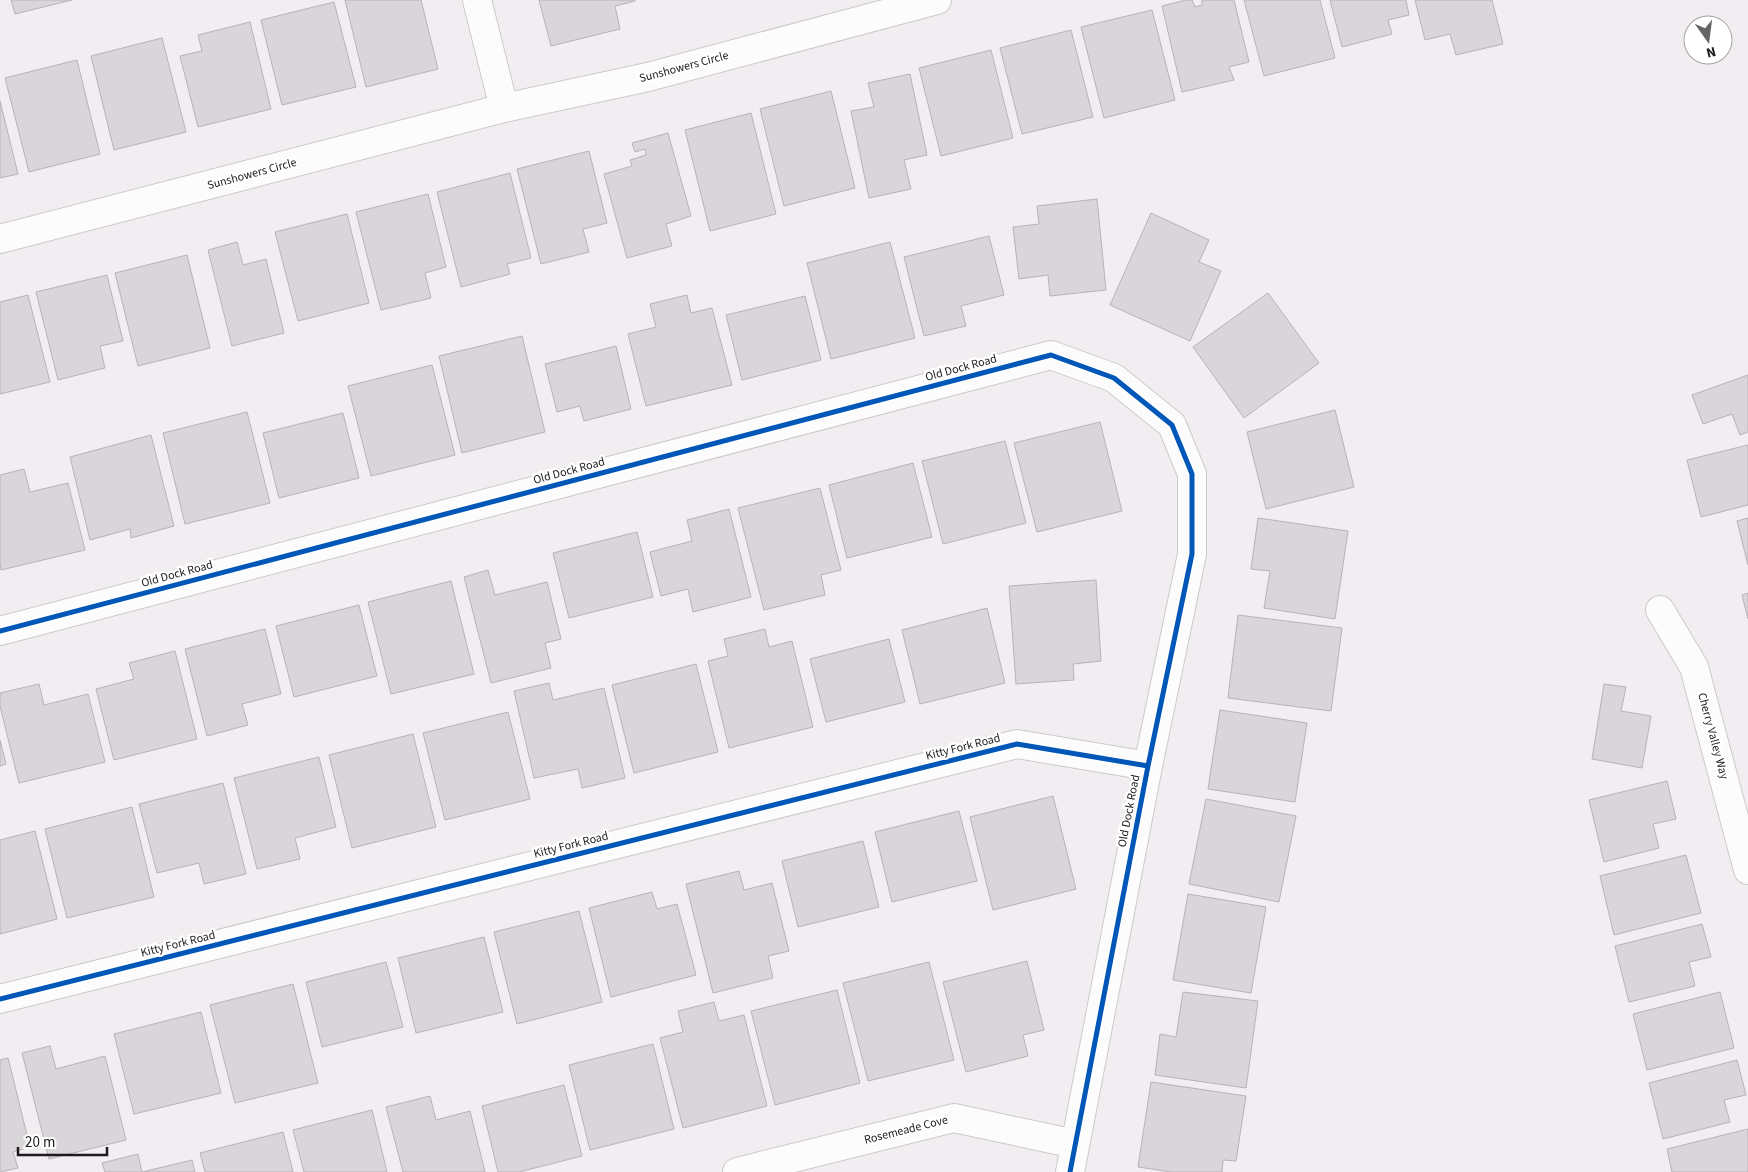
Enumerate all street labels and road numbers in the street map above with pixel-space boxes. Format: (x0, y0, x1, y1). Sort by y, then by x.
street label: Sunshowers Circle (637, 47, 731, 87)
street label: Sunshowers Circle (205, 154, 299, 194)
street label: Old Dock Road (923, 350, 999, 386)
street label: Old Dock Road (531, 453, 607, 489)
street label: Old Dock Road (139, 556, 215, 592)
street label: Cherry Valley Way (1693, 691, 1733, 782)
street label: Kitty Fork Road (924, 730, 1002, 764)
street label: Old Dock Road (1114, 773, 1144, 849)
street label: Kitty Fork Road (532, 828, 610, 862)
street label: Kitty Fork Road (139, 927, 217, 961)
street label: Rosemeade Cove (862, 1111, 950, 1149)

